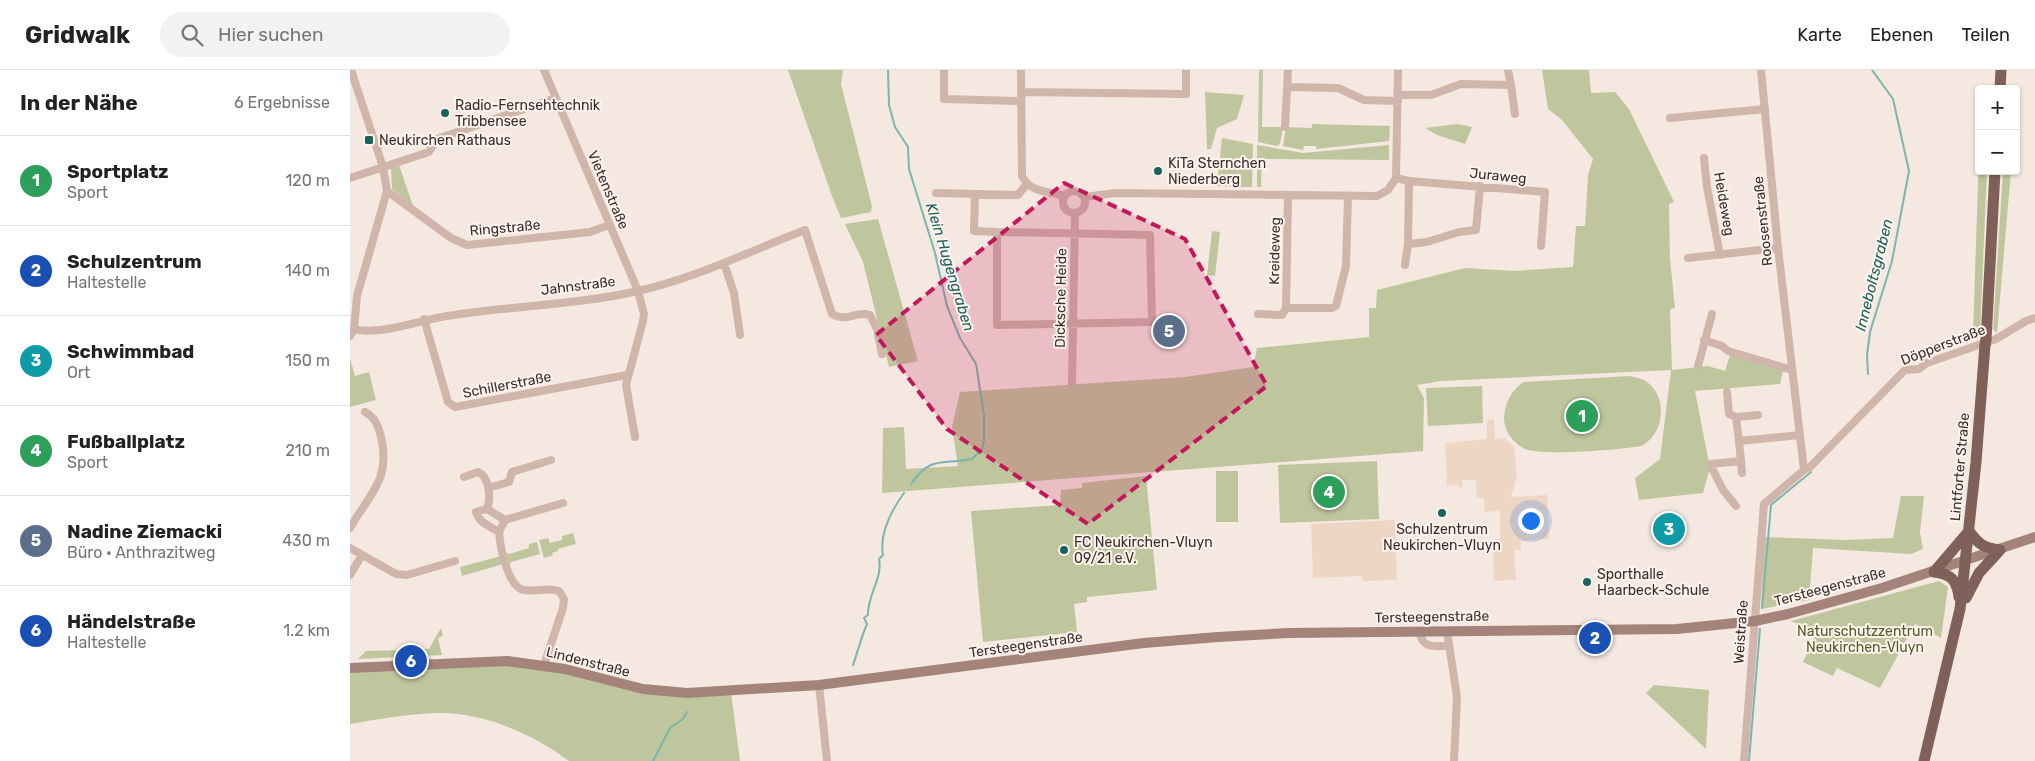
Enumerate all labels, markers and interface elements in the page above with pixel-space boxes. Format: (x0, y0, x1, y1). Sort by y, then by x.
search box (160, 12, 510, 57)
text: Gridwalk (25, 21, 130, 49)
icon: search (178, 21, 206, 49)
text: Hier suchen (218, 23, 324, 46)
text: Karte (1797, 24, 1842, 46)
text: Ebenen (1870, 24, 1934, 46)
text: Teilen (1962, 24, 2010, 46)
map controls (1975, 85, 2020, 175)
button: + (1975, 85, 2020, 130)
text: In der Nähe (20, 90, 138, 115)
text: 6 Ergebnisse (234, 93, 330, 112)
place label: Radio-Fernsehtechnik Tribbensee (455, 97, 601, 130)
marker: Radio-Fernsehtechnik Tribbensee (439, 107, 451, 119)
button: − (1975, 130, 2020, 175)
place label: Neukirchen Rathaus (379, 132, 511, 149)
marker: Neukirchen Rathaus (363, 134, 375, 146)
street label: Vietenstraße (584, 148, 632, 232)
place label: KiTa Sternchen Niederberg (1168, 155, 1266, 188)
text: Sportplatz (67, 160, 169, 183)
marker: KiTa Sternchen Niederberg (1152, 165, 1164, 177)
street label: Juraweg (1469, 165, 1527, 187)
text: 1 (32, 171, 40, 190)
text: 120 m (285, 171, 330, 190)
street label: Heideweg (1710, 171, 1738, 237)
street label: Roosenstraße (1750, 175, 1776, 267)
text: Sport (67, 183, 108, 202)
water label: Klein Hugengraben (922, 201, 978, 333)
street label: Ringstraße (469, 216, 541, 240)
street label: Kreideweg (1266, 217, 1284, 285)
water label: Inneboltsgraben (1851, 217, 1897, 333)
street label: Dicksche Heide (1052, 248, 1070, 348)
text: Schulzentrum (67, 250, 202, 273)
text: 2 (31, 261, 41, 280)
text: 140 m (285, 261, 330, 280)
text: Haltestelle (67, 273, 146, 292)
street label: Jahnstraße (540, 273, 617, 299)
pin: 5 (1153, 312, 1185, 350)
street label: Döpperstraße (1898, 321, 1988, 369)
text: Schwimmbad (67, 340, 194, 363)
text: 3 (31, 351, 41, 370)
text: 150 m (285, 351, 330, 370)
text: Ort (67, 363, 90, 382)
street label: Schillerstraße (461, 368, 553, 402)
pin: 1 (1566, 397, 1598, 435)
street label: Lintforter Straße (1947, 412, 1973, 522)
text: Fußballplatz (67, 430, 185, 453)
text: 4 (31, 441, 41, 460)
text: 210 m (285, 441, 330, 460)
text: Sport (67, 453, 108, 472)
pin: 4 (1313, 473, 1345, 511)
marker: Schulzentrum Neukirchen-Vluyn (1436, 507, 1448, 519)
your location (1518, 508, 1544, 534)
pin: 3 (1653, 510, 1685, 548)
text: Nadine Ziemacki (67, 520, 222, 543)
place label: Schulzentrum Neukirchen-Vluyn (1383, 521, 1501, 554)
text: 5 (31, 531, 41, 550)
text: 430 m (282, 531, 330, 550)
place label: FC Neukirchen-Vluyn 09/21 e.V. (1074, 534, 1213, 567)
text: Büro · Anthrazitweg (67, 543, 216, 562)
marker: FC Neukirchen-Vluyn 09/21 e.V. (1058, 544, 1070, 556)
street label: Tersteegenstraße (1772, 564, 1888, 610)
place label: Sporthalle Haarbeck-Schule (1597, 566, 1710, 599)
marker: Sporthalle Haarbeck-Schule (1581, 576, 1593, 588)
street label: Weistraße (1730, 599, 1752, 664)
street label: Tersteegenstraße (1375, 607, 1490, 626)
text: Händelstraße (67, 610, 196, 633)
pin: 2 (1579, 619, 1611, 657)
text: 6 (31, 621, 41, 640)
text: 1.2 km (283, 621, 330, 640)
park label: Naturschutzzentrum Neukirchen-Vluyn (1797, 623, 1933, 656)
street label: Tersteegenstraße (968, 629, 1084, 661)
text: Haltestelle (67, 633, 146, 652)
pin: 6 (395, 642, 427, 680)
street label: Lindenstraße (544, 643, 632, 681)

